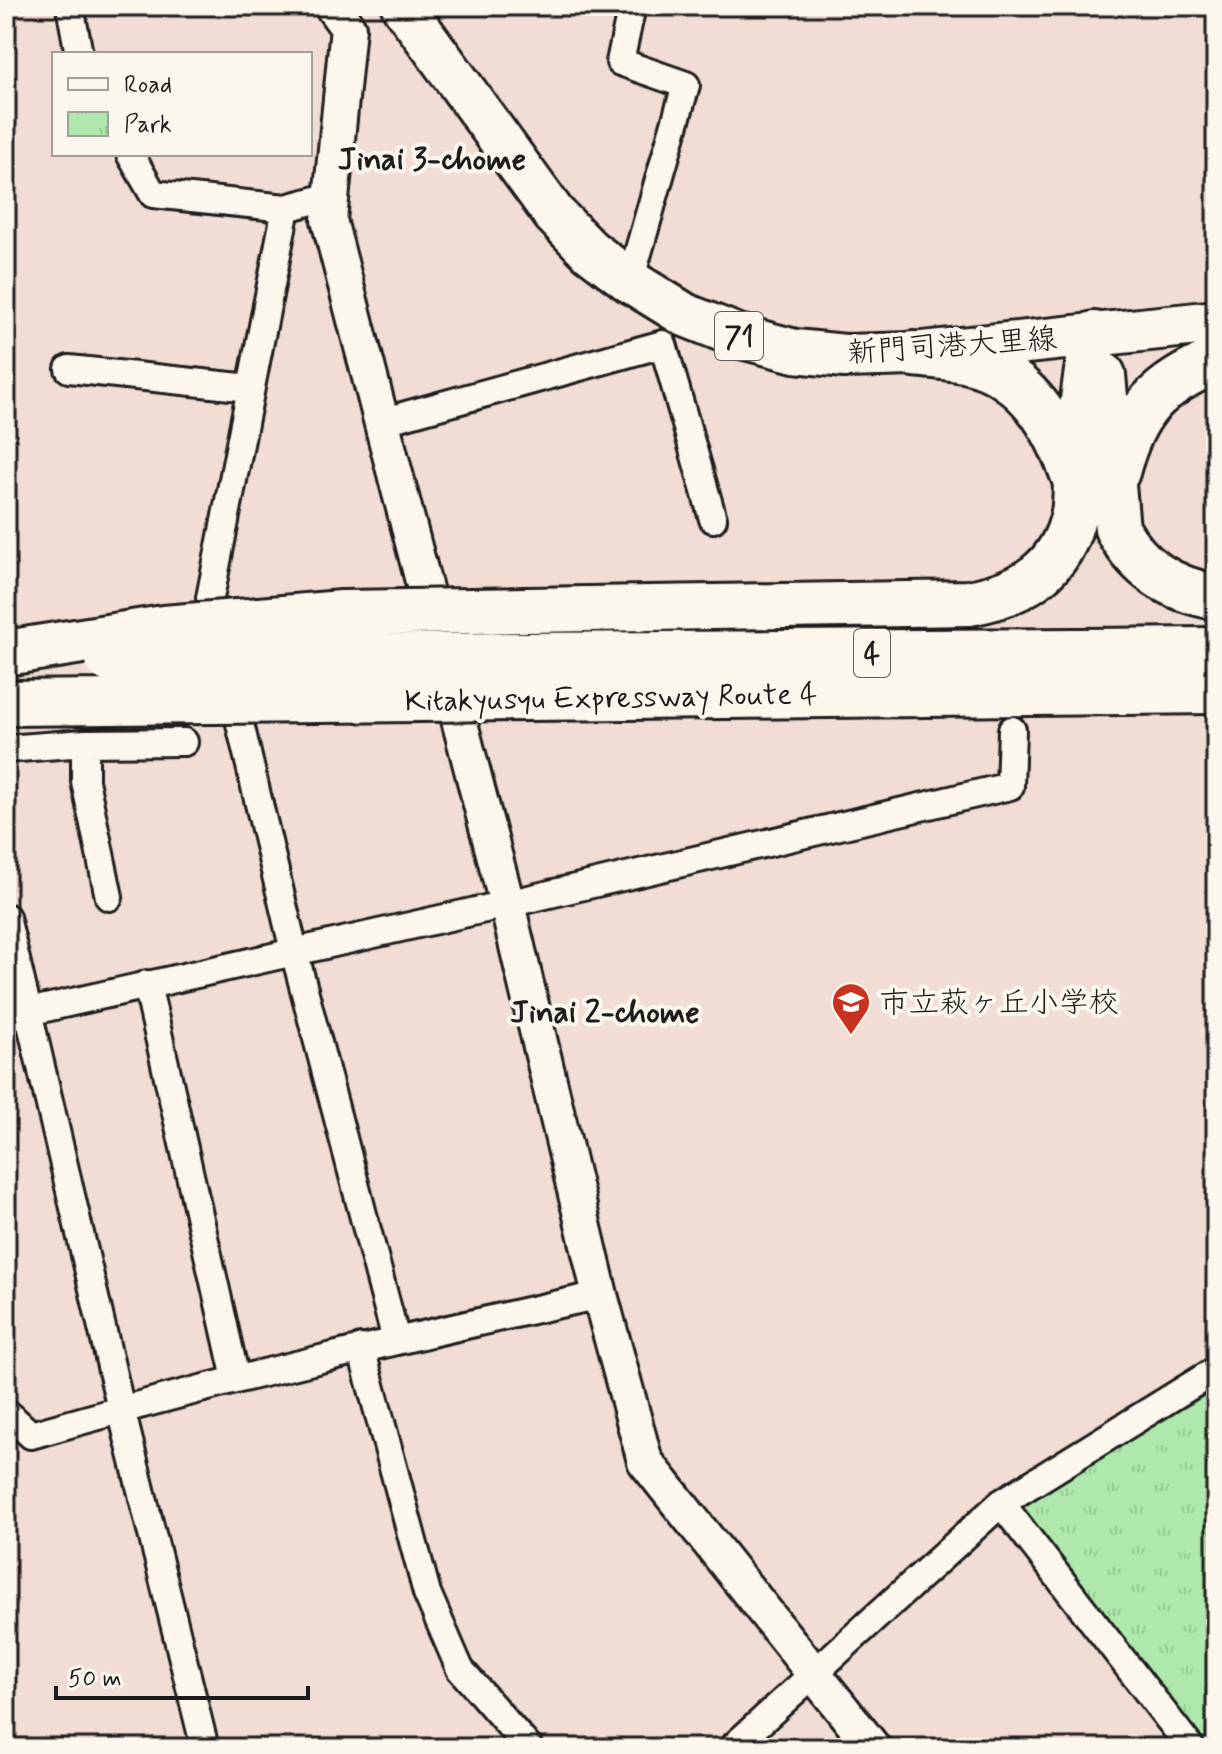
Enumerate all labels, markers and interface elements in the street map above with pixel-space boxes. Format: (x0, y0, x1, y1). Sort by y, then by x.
legend (52, 52, 312, 156)
text: Road (124, 70, 172, 101)
text: Park (124, 110, 172, 141)
district label: Jinai 3-chome (338, 139, 526, 181)
road number: 71 (715, 312, 763, 360)
street label: 新門司港大里線 (846, 320, 1058, 373)
road number: 4 (854, 629, 890, 677)
street label: Kitakyusyu Expressway Route 4 (404, 675, 818, 722)
school or university icon: 市立萩ヶ丘小学校 (830, 981, 872, 1036)
place label: 市立萩ヶ丘小学校 (879, 984, 1119, 1023)
district label: Jinai 2-chome (510, 992, 700, 1034)
scale bar (56, 1650, 308, 1700)
text: 50 m (68, 1664, 122, 1695)

